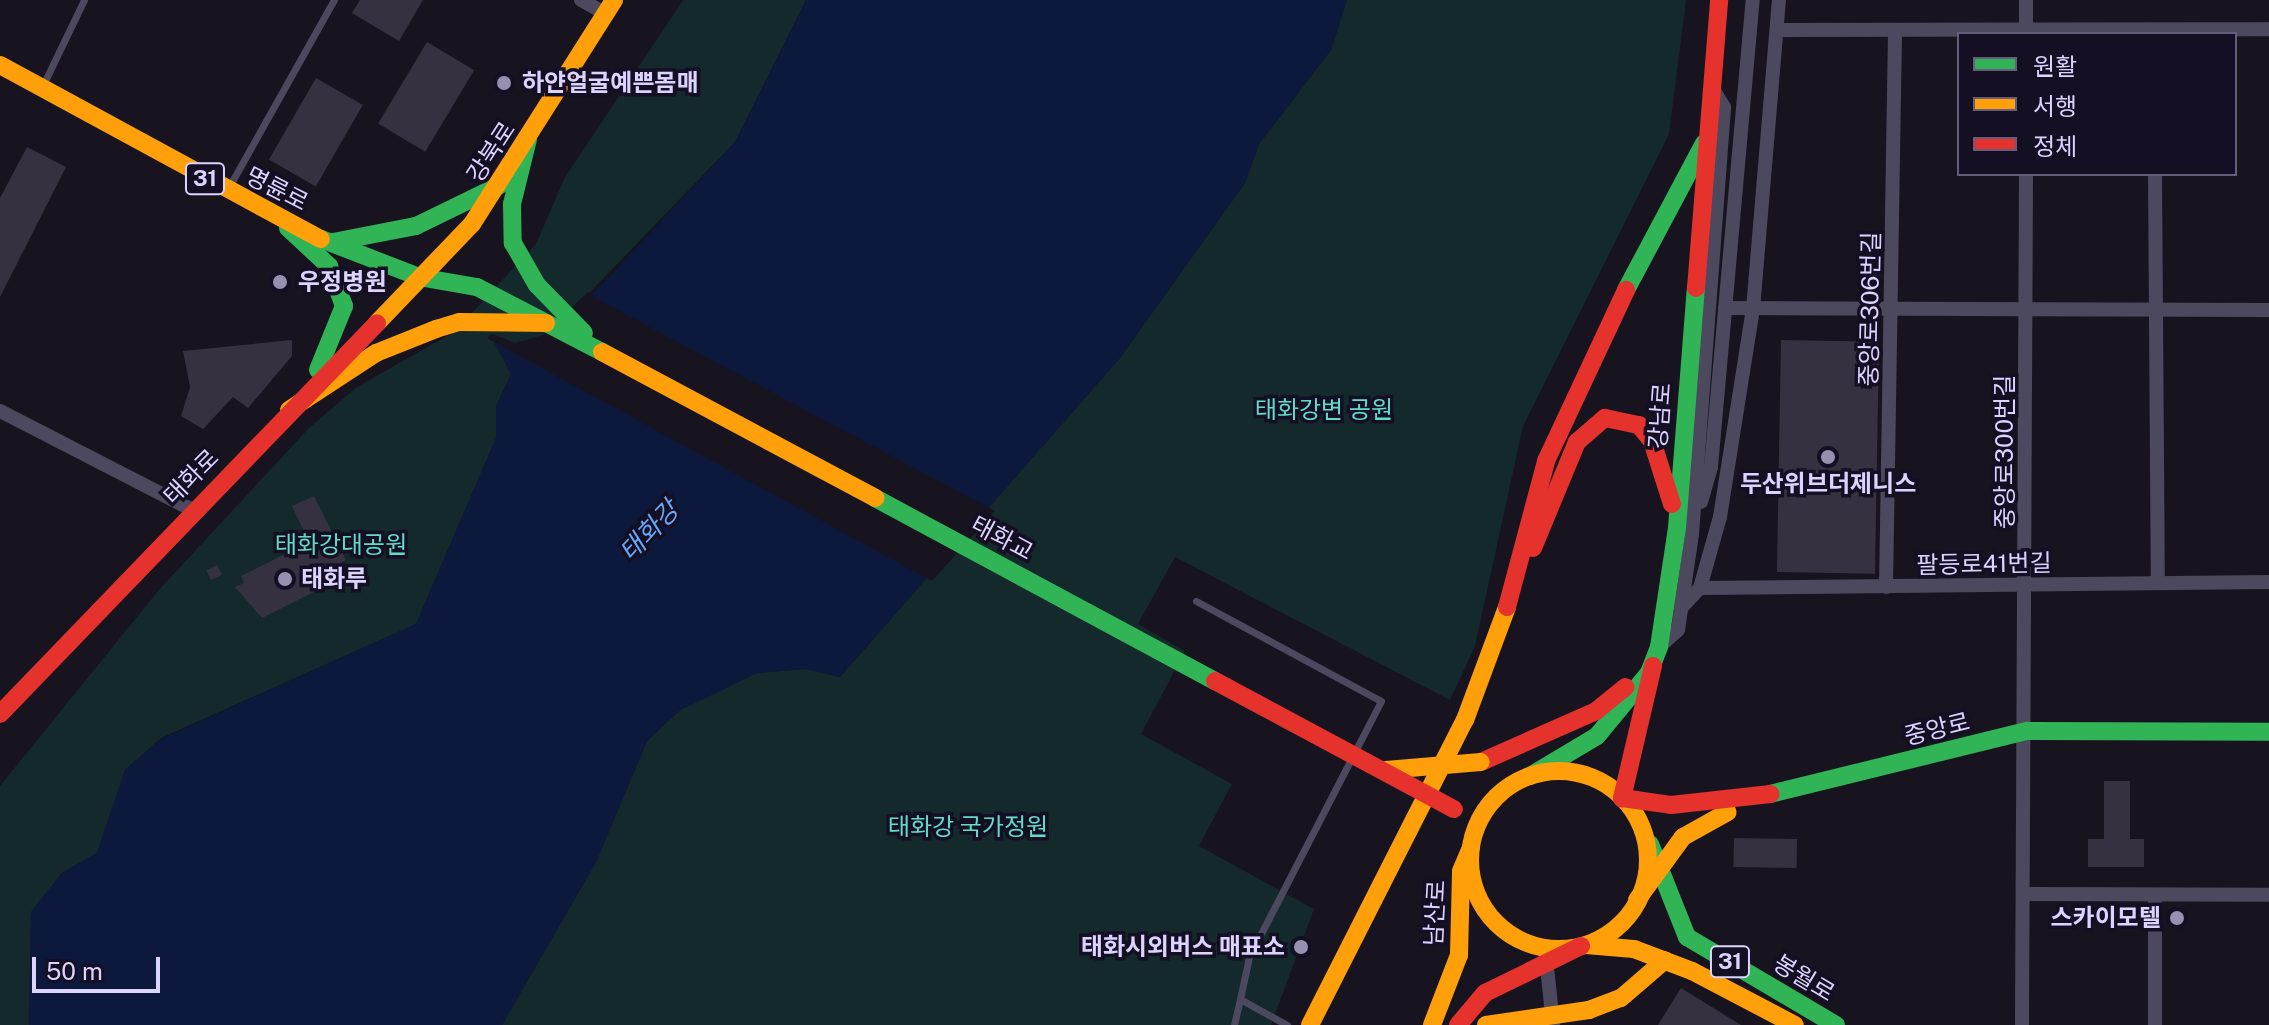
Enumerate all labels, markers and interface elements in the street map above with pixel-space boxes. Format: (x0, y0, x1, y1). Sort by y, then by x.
legend (1957, 32, 2237, 176)
text: 원활 (2033, 52, 2077, 80)
place label: 하얀얼굴예쁜몸매 (522, 69, 699, 97)
marker: 하얀얼굴예쁜몸매 (493, 72, 515, 94)
text: 서행 (2033, 92, 2077, 120)
street label: 강북로 (461, 116, 521, 188)
text: 정체 (2033, 132, 2077, 160)
road number: 31 (183, 161, 227, 197)
street label: 명륜로 (241, 161, 313, 217)
street label: 중앙로306번길 (1854, 231, 1886, 387)
place label: 우정병원 (298, 268, 386, 296)
marker: 우정병원 (269, 271, 291, 293)
street label: 중앙로300번길 (1991, 375, 2019, 529)
street label: 강남로 (1643, 382, 1677, 450)
park label: 태화강변 공원 (1255, 396, 1393, 424)
street label: 태화로 (157, 443, 225, 511)
marker: 두산위브더제니스 (1819, 448, 1837, 466)
place label: 두산위브더제니스 (1740, 470, 1916, 498)
water label: 태화강 (613, 494, 685, 568)
street label: 태화교 (966, 510, 1038, 566)
park label: 태화강대공원 (275, 531, 407, 559)
street label: 팔등로41번길 (1916, 548, 2052, 580)
place label: 태화루 (301, 565, 367, 593)
marker: 태화루 (276, 570, 294, 588)
street label: 중앙로 (1901, 707, 1973, 751)
park label: 태화강 국가정원 (888, 813, 1048, 841)
street label: 남산로 (1419, 879, 1451, 947)
place label: 스카이모텔 (2051, 904, 2161, 932)
marker: 스카이모텔 (2168, 909, 2186, 927)
place label: 태화시외버스 매표소 (1081, 933, 1285, 961)
marker: 태화시외버스 매표소 (1292, 938, 1310, 956)
scale bar (36, 941, 164, 991)
road number: 31 (1708, 944, 1752, 980)
street label: 봉월로 (1768, 949, 1840, 1007)
text: 50 m (46, 957, 103, 985)

